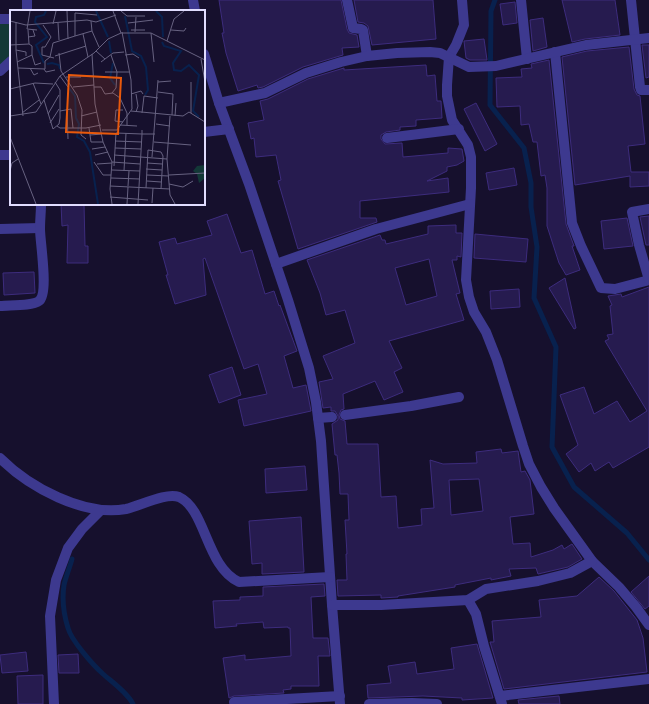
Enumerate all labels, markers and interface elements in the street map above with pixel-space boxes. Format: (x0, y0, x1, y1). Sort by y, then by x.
inset map (10, 10, 205, 205)

